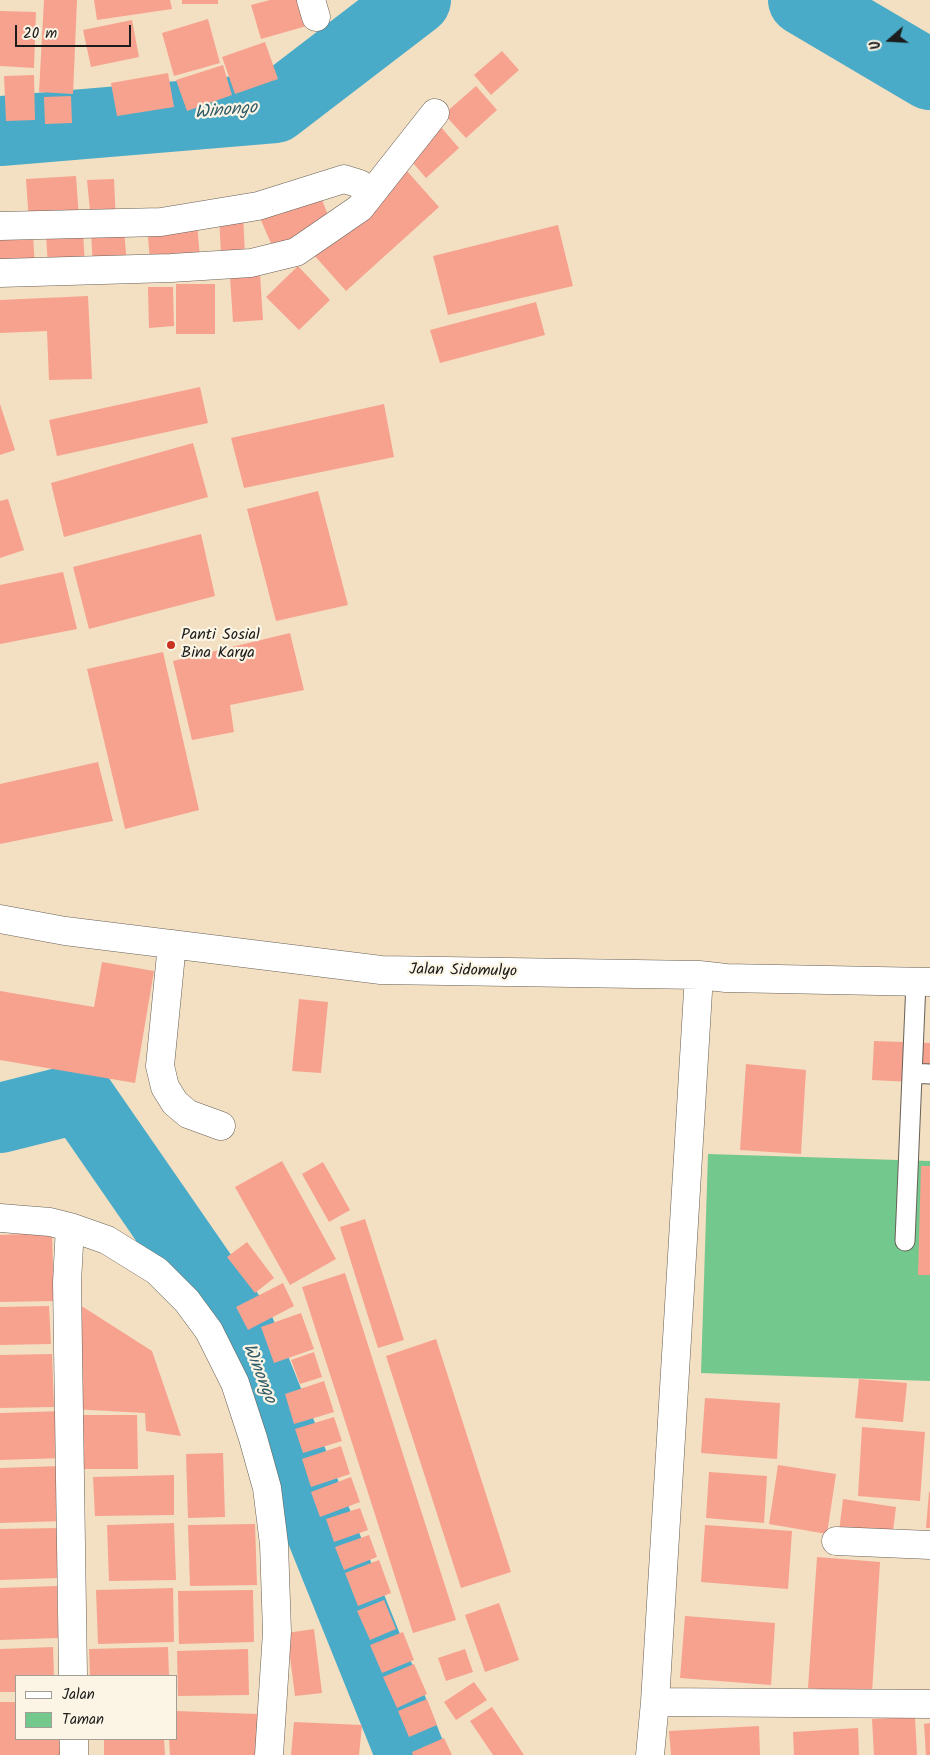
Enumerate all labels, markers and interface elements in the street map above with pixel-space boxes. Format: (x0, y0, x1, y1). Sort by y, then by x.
scale bar (18, 15, 134, 47)
north arrow (865, 15, 915, 65)
text: 20 m (23, 22, 57, 46)
text: U (864, 37, 888, 52)
water label: Winongo (194, 99, 258, 125)
place label: Panti Sosial Bina Karya (181, 626, 260, 664)
marker: Panti Sosial Bina Karya (165, 639, 177, 651)
street label: Jalan Sidomulyo (409, 961, 517, 983)
water label: Winongo (236, 1341, 280, 1407)
legend (15, 1675, 178, 1740)
text: Jalan (62, 1683, 95, 1707)
text: Taman (62, 1708, 104, 1732)

